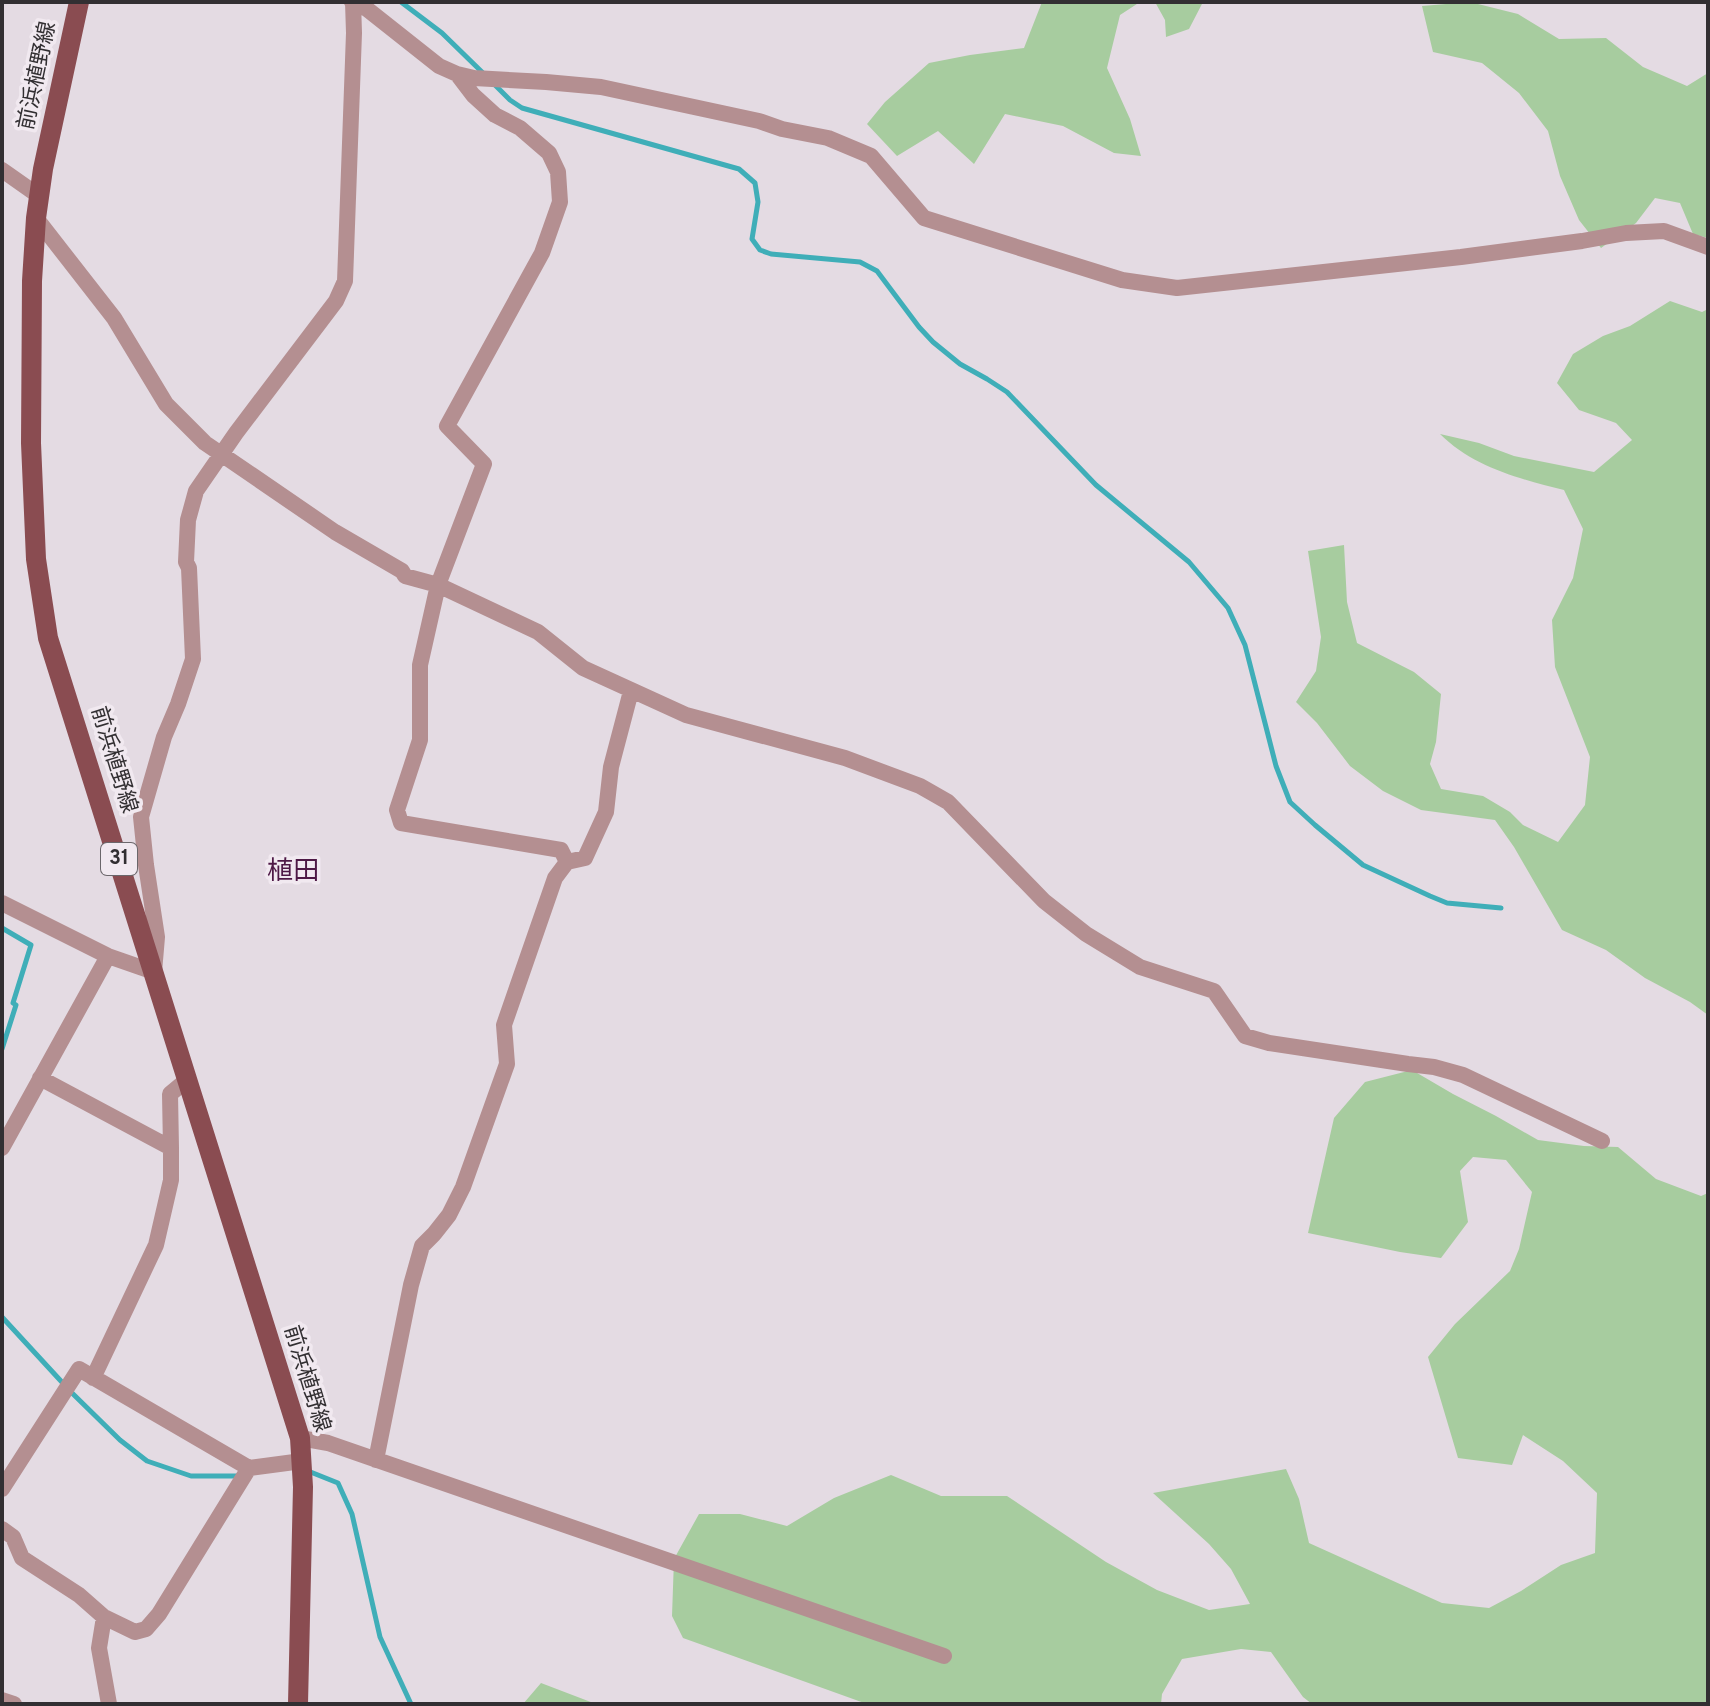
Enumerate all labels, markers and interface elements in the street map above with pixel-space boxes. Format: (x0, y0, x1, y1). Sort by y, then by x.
street label: 前浜植野線 (13, 19, 63, 133)
street label: 前浜植野線 (84, 703, 142, 817)
road number: 31 (101, 843, 137, 875)
district label: 植田 (267, 856, 319, 889)
street label: 前浜植野線 (277, 1322, 335, 1436)

